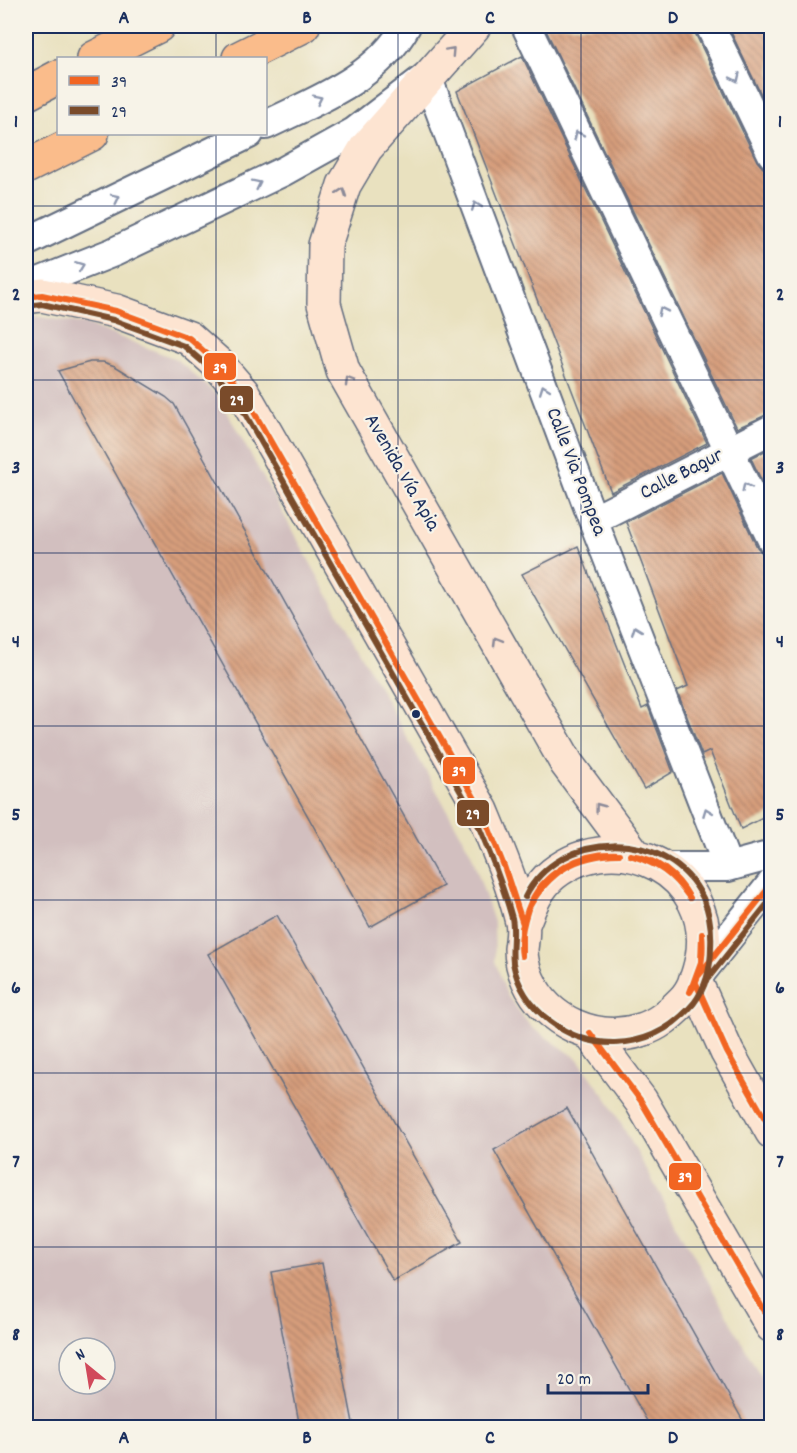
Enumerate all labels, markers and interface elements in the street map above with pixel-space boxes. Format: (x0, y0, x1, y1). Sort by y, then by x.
text: A (119, 5, 130, 33)
text: B (302, 5, 312, 33)
text: C (485, 5, 495, 33)
text: D (668, 5, 679, 33)
one-way arrow (444, 47, 455, 57)
legend (57, 57, 267, 135)
text: 39 (111, 71, 127, 96)
one-way arrow (728, 72, 740, 83)
one-way arrow (312, 95, 323, 107)
text: 29 (111, 101, 127, 126)
text: 1 (14, 109, 18, 137)
text: 1 (778, 109, 782, 137)
one-way arrow (574, 130, 586, 141)
one-way arrow (250, 179, 261, 191)
one-way arrow (335, 188, 347, 198)
one-way arrow (110, 194, 121, 206)
one-way arrow (471, 202, 483, 213)
one-way arrow (74, 260, 85, 273)
text: 2 (12, 282, 20, 310)
text: 2 (776, 282, 784, 310)
one-way arrow (658, 306, 670, 317)
line badge: 39 (203, 352, 237, 381)
text: 39 (213, 358, 227, 381)
one-way arrow (345, 376, 356, 387)
one-way arrow (539, 384, 551, 395)
line badge: 29 (219, 385, 254, 413)
text: 29 (230, 390, 244, 413)
street label: Calle Via Pompea (537, 404, 614, 541)
street label: Avenida Vía Apia (355, 409, 447, 538)
street label: Calle Bagur (635, 441, 729, 509)
text: 3 (12, 455, 20, 483)
text: 3 (776, 455, 784, 483)
one-way arrow (742, 482, 754, 493)
one-way arrow (631, 626, 643, 637)
text: 4 (12, 629, 20, 657)
text: 4 (776, 629, 784, 657)
one-way arrow (493, 637, 504, 648)
unlabelled marker (410, 708, 422, 720)
line badge: 39 (442, 756, 476, 785)
text: 39 (452, 761, 466, 784)
line badge: 29 (456, 799, 490, 827)
text: 5 (11, 802, 21, 830)
text: 5 (775, 802, 785, 830)
one-way arrow (595, 803, 606, 814)
text: 29 (466, 804, 480, 827)
one-way arrow (702, 807, 714, 818)
text: 6 (11, 975, 21, 1003)
text: 6 (775, 975, 785, 1003)
text: 7 (12, 1149, 20, 1177)
text: 7 (776, 1149, 784, 1177)
line badge: 39 (668, 1162, 702, 1191)
text: 39 (678, 1167, 692, 1190)
text: 8 (12, 1322, 20, 1350)
text: 8 (776, 1322, 784, 1350)
north arrow (57, 1336, 117, 1396)
text: N (72, 1343, 90, 1367)
scale bar (548, 1357, 648, 1395)
text: 20 m (557, 1368, 591, 1393)
text: A (119, 1425, 130, 1453)
text: B (302, 1425, 312, 1453)
text: C (485, 1425, 495, 1453)
text: D (668, 1425, 679, 1453)

